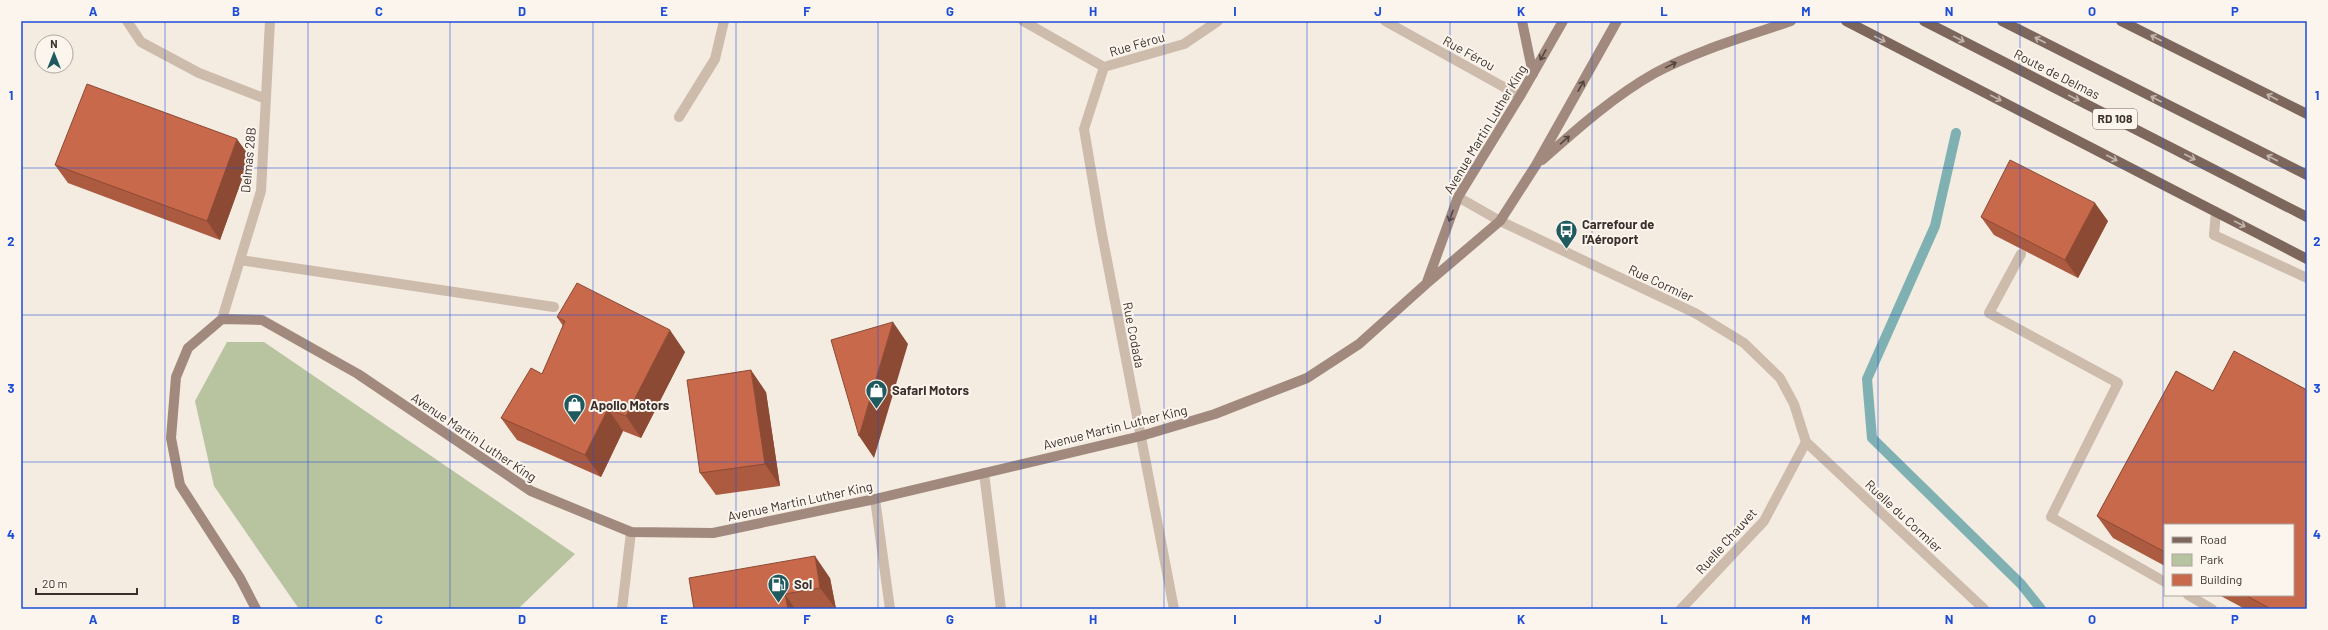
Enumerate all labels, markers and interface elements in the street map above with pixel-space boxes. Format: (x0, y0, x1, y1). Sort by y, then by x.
text: A (89, 3, 98, 19)
text: B (232, 3, 240, 19)
text: C (375, 3, 383, 19)
text: D (518, 3, 526, 19)
text: E (660, 3, 668, 19)
text: F (803, 3, 811, 19)
text: G (946, 3, 954, 19)
text: H (1089, 3, 1097, 19)
text: I (1233, 3, 1237, 19)
text: J (1374, 3, 1382, 19)
text: K (1517, 3, 1525, 19)
text: L (1660, 3, 1668, 19)
text: M (1801, 3, 1811, 19)
text: N (1945, 3, 1953, 19)
text: O (2088, 3, 2096, 19)
text: P (2231, 3, 2239, 19)
street label: Rue Férou (1107, 28, 1167, 60)
street label: Rue Férou (1440, 32, 1498, 74)
north arrow (34, 34, 74, 74)
one-way arrow (2150, 34, 2162, 41)
one-way arrow (1874, 36, 1886, 43)
one-way arrow (1952, 36, 1964, 43)
one-way arrow (2035, 36, 2047, 43)
text: N (50, 37, 58, 50)
street label: Route de Delmas (2011, 45, 2103, 103)
one-way arrow (1539, 49, 1547, 61)
street label: Avenue Martin Luther King (1440, 61, 1530, 197)
one-way arrow (1665, 61, 1677, 68)
one-way arrow (1578, 81, 1586, 93)
text: 1 (9, 87, 13, 103)
text: 1 (2315, 87, 2319, 103)
one-way arrow (2266, 93, 2278, 100)
one-way arrow (1990, 95, 2002, 103)
one-way arrow (2068, 95, 2080, 102)
one-way arrow (2151, 95, 2163, 102)
road number: RD 108 (2093, 109, 2137, 129)
street label: Delmas 28B (237, 126, 259, 194)
one-way arrow (1560, 135, 1571, 144)
one-way arrow (2184, 154, 2196, 161)
one-way arrow (2266, 154, 2278, 161)
one-way arrow (2105, 155, 2117, 162)
one-way arrow (1447, 209, 1454, 222)
place label: Carrefour de l'Aéroport (1582, 216, 1654, 247)
bus stop icon: Carrefour de l'Aéroport (1554, 218, 1580, 251)
one-way arrow (2233, 221, 2245, 228)
text: 2 (7, 233, 15, 249)
text: 2 (2313, 233, 2321, 249)
street label: Rue Cormier (1626, 261, 1696, 305)
street label: Rue Codada (1120, 301, 1148, 369)
shop icon: Safari Motors (864, 377, 890, 410)
text: 3 (7, 380, 15, 396)
text: 3 (2313, 380, 2321, 396)
place label: Safari Motors (892, 382, 969, 398)
street label: Avenue Martin Luther King (408, 389, 540, 485)
shop icon: Apollo Motors (562, 392, 588, 425)
place label: Apollo Motors (590, 397, 670, 413)
street label: Avenue Martin Luther King (1041, 401, 1189, 453)
street label: Ruelle du Cormier (1862, 476, 1946, 556)
street label: Avenue Martin Luther King (726, 478, 874, 524)
street label: Ruelle Chauvet (1692, 505, 1760, 577)
legend (2164, 524, 2294, 596)
text: 4 (7, 526, 15, 542)
text: 4 (2313, 526, 2321, 542)
text: Road (2200, 532, 2227, 546)
text: Park (2200, 552, 2224, 566)
scale bar (36, 570, 137, 596)
fuel station icon: Sol (766, 571, 792, 604)
text: Building (2200, 572, 2242, 586)
text: 20 m (42, 576, 68, 590)
place label: Sol (794, 576, 812, 592)
text: A (89, 611, 98, 627)
text: B (232, 611, 240, 627)
text: C (375, 611, 383, 627)
text: D (518, 611, 526, 627)
text: E (660, 611, 668, 627)
text: F (803, 611, 811, 627)
text: G (946, 611, 954, 627)
text: H (1089, 611, 1097, 627)
text: I (1233, 611, 1237, 627)
text: J (1374, 611, 1382, 627)
text: K (1517, 611, 1525, 627)
text: L (1660, 611, 1668, 627)
text: M (1801, 611, 1811, 627)
text: N (1945, 611, 1953, 627)
text: O (2088, 611, 2096, 627)
text: P (2231, 611, 2239, 627)

